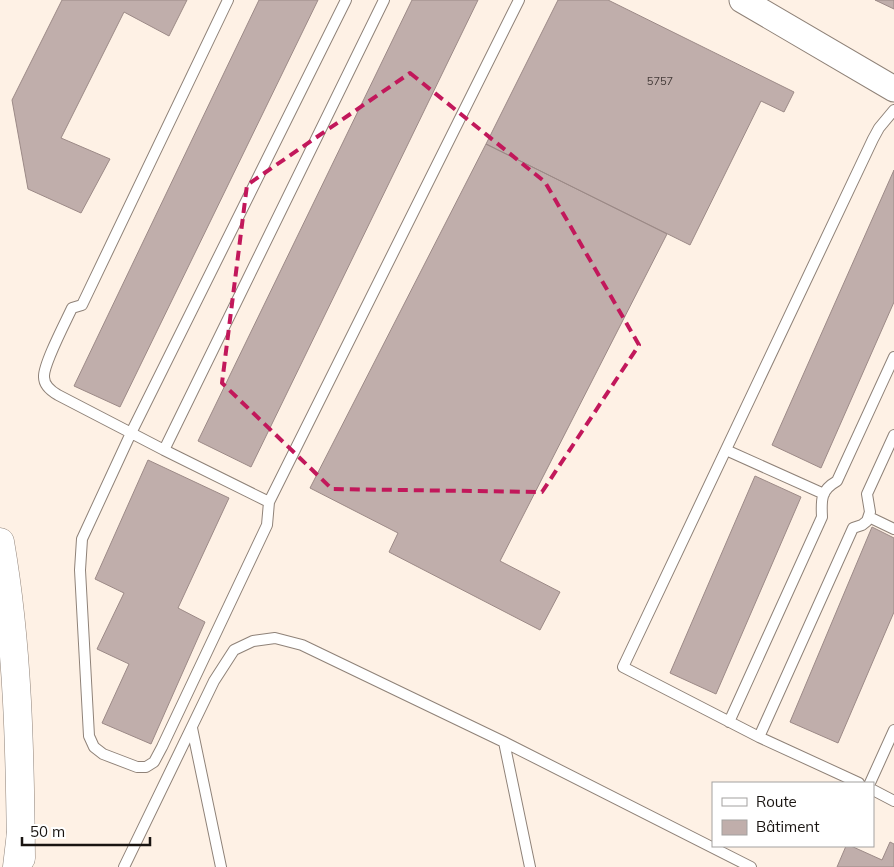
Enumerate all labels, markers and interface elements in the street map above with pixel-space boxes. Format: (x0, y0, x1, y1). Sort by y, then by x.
house number: 5757 (647, 74, 673, 88)
legend (712, 782, 874, 847)
text: Route (756, 792, 797, 811)
scale bar (22, 814, 150, 846)
text: Bâtiment (756, 817, 819, 836)
text: 50 m (30, 822, 65, 841)

